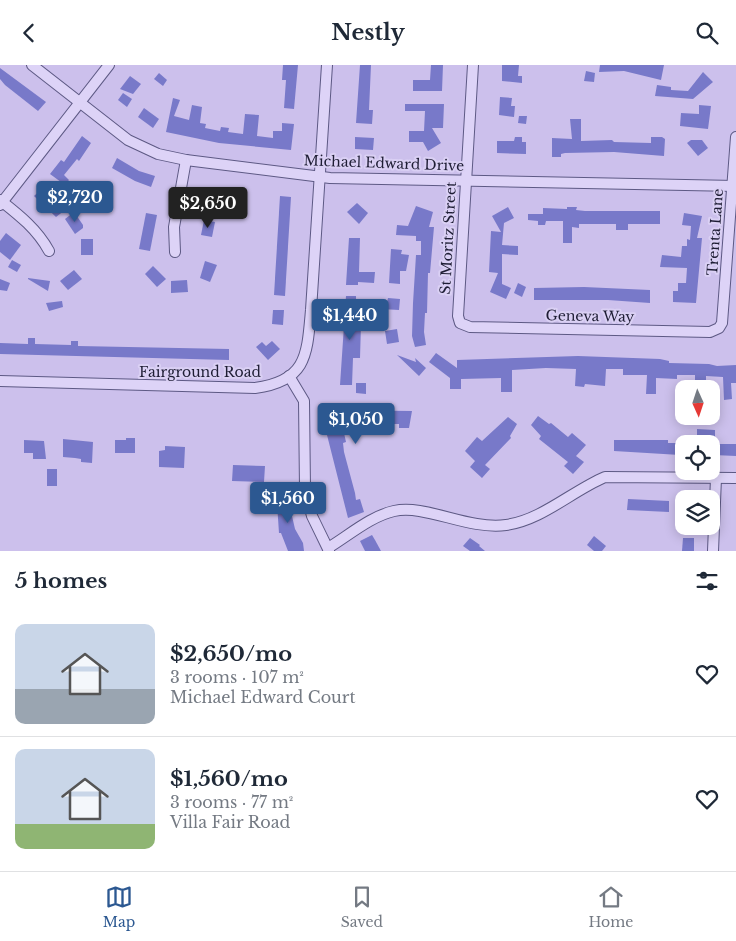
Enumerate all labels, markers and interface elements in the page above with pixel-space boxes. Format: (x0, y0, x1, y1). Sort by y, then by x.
icon: back (15, 19, 43, 47)
text: Nestly (331, 19, 405, 46)
icon: search (693, 19, 721, 47)
street label: Michael Edward Drive (303, 151, 465, 175)
street label: St Moritz Street (436, 180, 460, 295)
pin: $2,720 (34, 181, 116, 223)
pin: $2,650 (167, 186, 249, 229)
text: $2,720 (47, 187, 103, 207)
street label: Trenta Lane (703, 188, 727, 276)
text: $2,650 (179, 193, 237, 213)
pin: $1,440 (309, 299, 391, 341)
text: $1,440 (323, 305, 377, 325)
street label: Geneva Way (545, 306, 635, 326)
street label: Fairground Road (139, 363, 261, 381)
north arrow (675, 380, 720, 425)
map controls (675, 380, 720, 535)
pin: $1,050 (315, 403, 397, 445)
text: $1,050 (329, 409, 383, 429)
button: locate (675, 435, 720, 480)
pin: $1,560 (247, 481, 329, 524)
text: $1,560 (261, 488, 315, 508)
button: layers (675, 490, 720, 535)
icon: filters (693, 567, 721, 595)
text: 5 homes (15, 568, 107, 594)
text: $2,650/mo (170, 641, 292, 667)
icon: home (55, 644, 115, 704)
icon: heart (693, 660, 721, 688)
text: 3 rooms · 107 m² (170, 667, 304, 687)
text: Michael Edward Court (170, 687, 356, 707)
text: $1,560/mo (170, 766, 288, 792)
icon: home (55, 769, 115, 829)
icon: heart (693, 785, 721, 813)
text: 3 rooms · 77 m² (170, 792, 293, 812)
text: Villa Fair Road (170, 812, 290, 832)
tab: Map (103, 883, 135, 931)
tab: Saved (341, 883, 383, 931)
tab: Home (588, 883, 633, 931)

